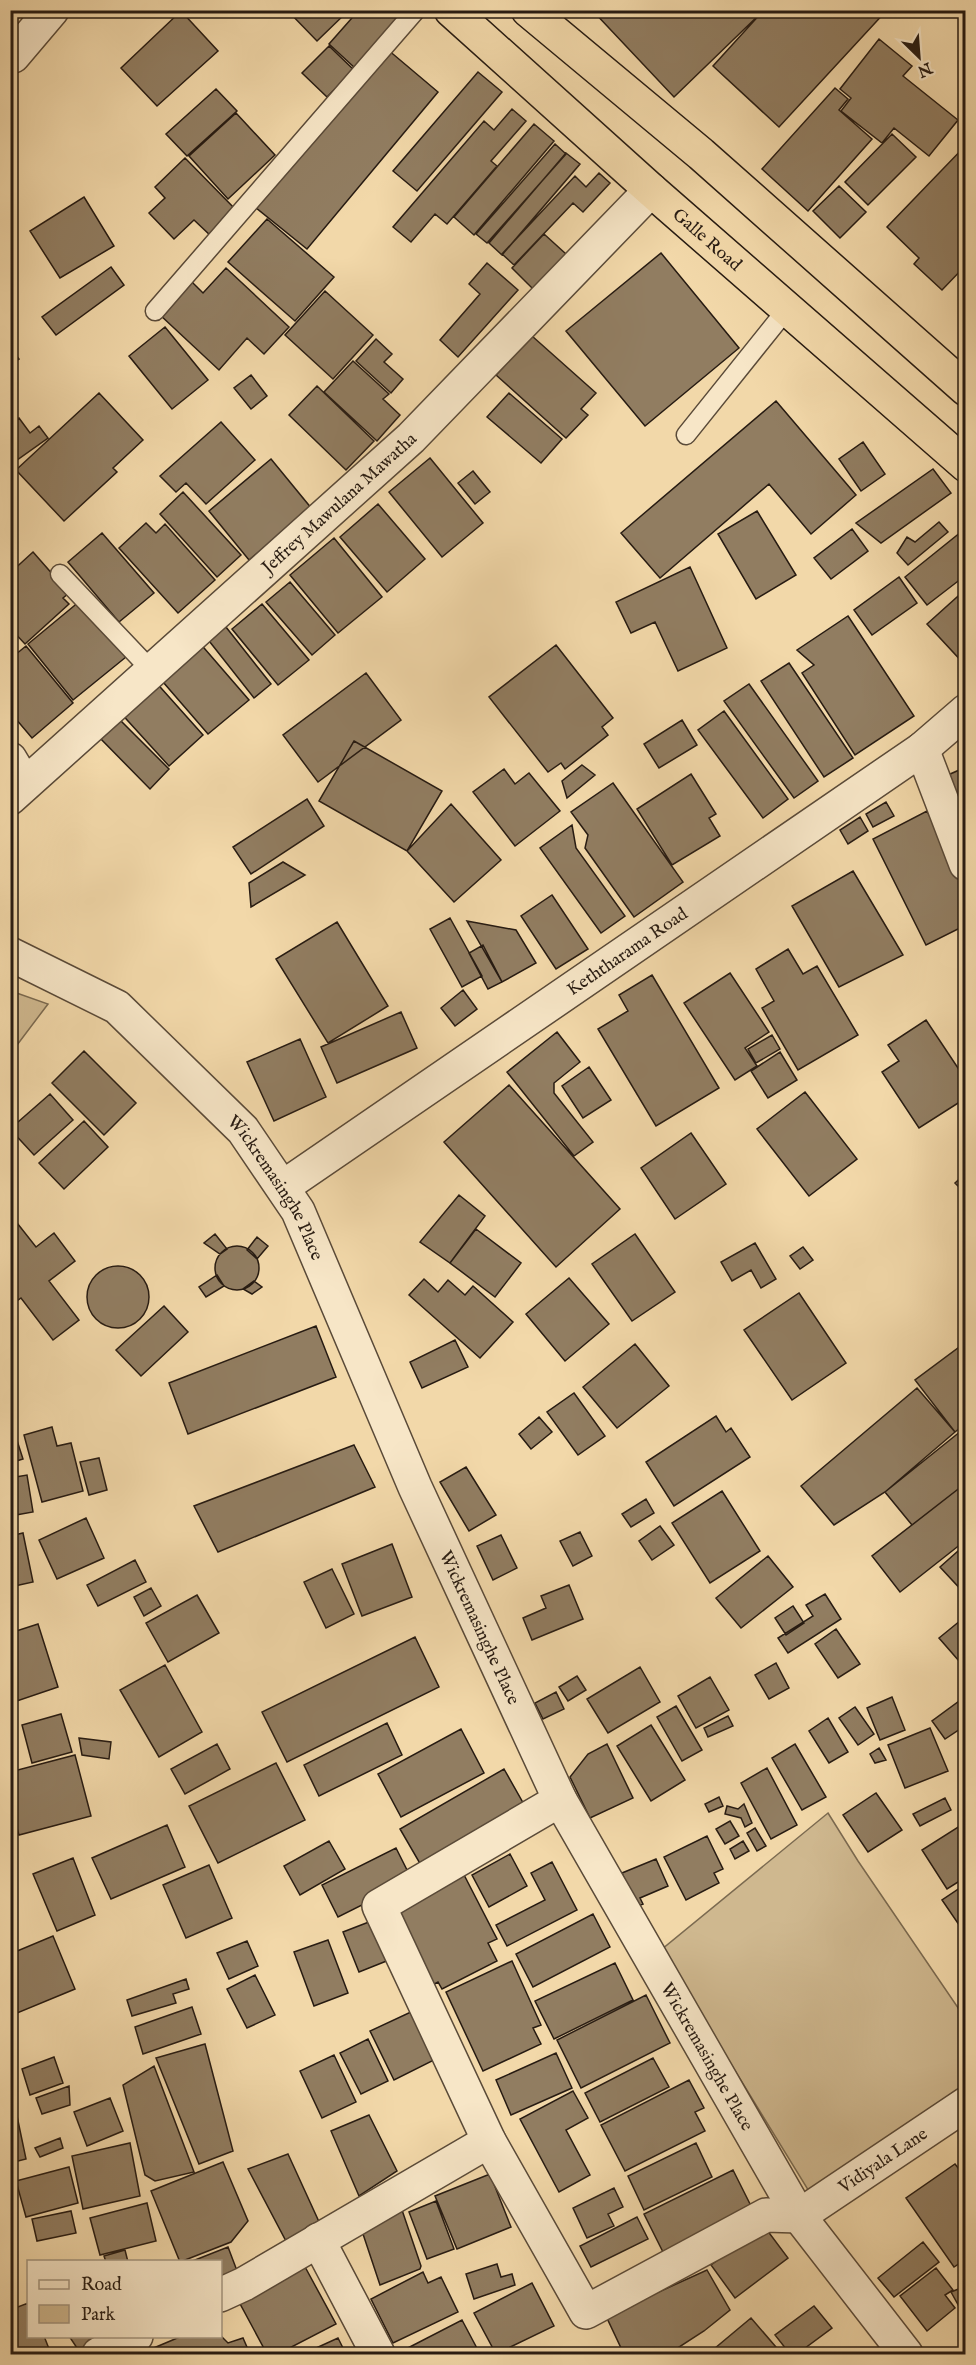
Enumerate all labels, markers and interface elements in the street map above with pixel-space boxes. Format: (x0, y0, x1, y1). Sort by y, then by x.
north arrow (889, 27, 949, 87)
text: N (914, 56, 936, 81)
street label: Galle Road (667, 204, 746, 277)
street label: Jeffrey Mawulana Mawatha (256, 428, 422, 581)
street label: Keththarama Road (563, 903, 693, 1002)
street label: Wickremasinghe Place (222, 1111, 328, 1264)
street label: Wickremasinghe Place (433, 1547, 524, 1709)
street label: Wickremasinghe Place (654, 1979, 758, 2136)
street label: Vidiyala Lane (834, 2123, 932, 2200)
legend (27, 2260, 222, 2338)
text: Road (81, 2274, 122, 2297)
text: Park (81, 2304, 116, 2327)

